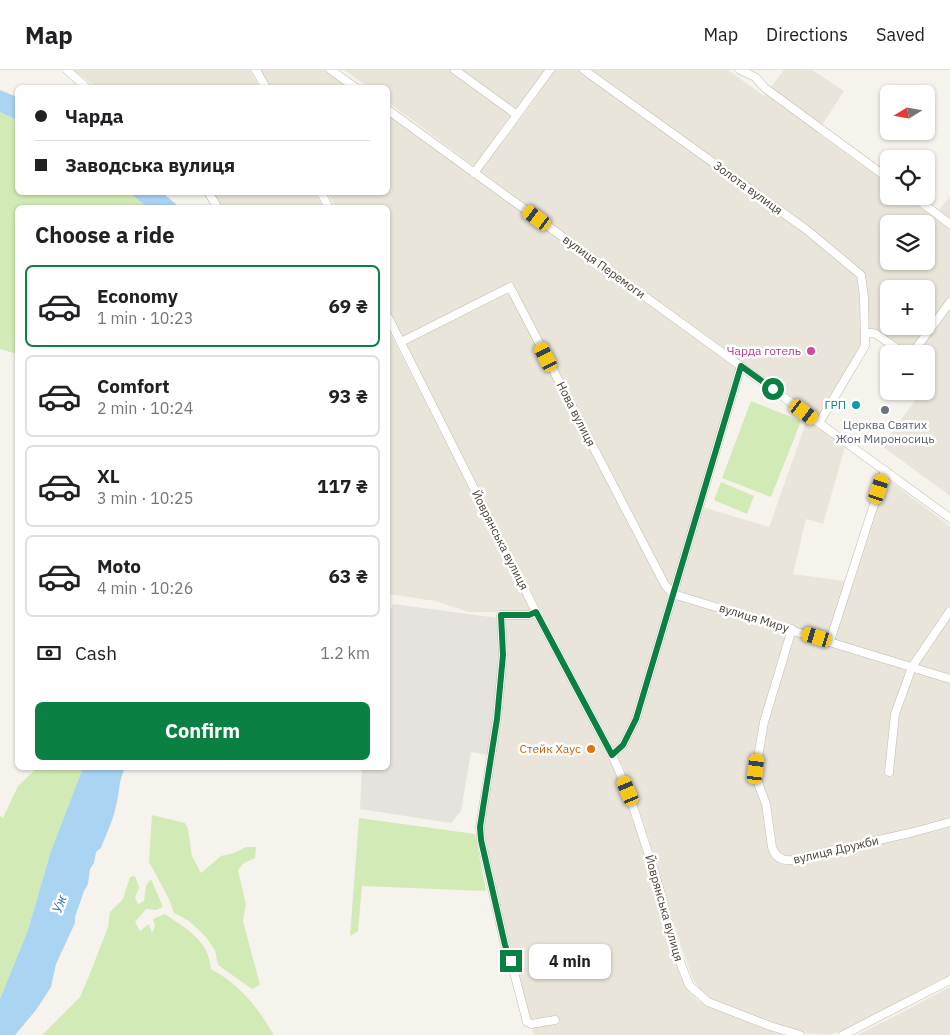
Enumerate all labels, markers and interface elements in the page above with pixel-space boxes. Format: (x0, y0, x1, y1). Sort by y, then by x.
text: Map (25, 19, 73, 51)
text: Map (703, 23, 738, 46)
text: Directions (766, 23, 848, 46)
text: Saved (876, 23, 925, 46)
north arrow (880, 85, 935, 140)
map controls (880, 85, 935, 400)
text: Чарда (65, 104, 123, 128)
button: locate (880, 150, 935, 205)
text: Заводська вулиця (65, 153, 235, 177)
street label: Золота вулиця (711, 158, 786, 218)
car (520, 203, 553, 233)
button: layers (880, 215, 935, 270)
text: Choose a ride (35, 220, 175, 249)
street label: вулиця Перемоги (560, 232, 649, 302)
button: + (880, 280, 935, 335)
icon: car (37, 284, 82, 329)
text: Economy (97, 284, 178, 308)
text: 69 ₴ (328, 294, 368, 318)
text: 1 min · 10:23 (97, 308, 193, 328)
car (532, 340, 559, 374)
place label: Чарда готель (727, 343, 801, 358)
marker: Чарда готель (805, 345, 817, 357)
button: − (880, 345, 935, 400)
icon: car (37, 374, 82, 419)
text: Comfort (97, 374, 170, 398)
route start (762, 378, 784, 400)
street label: Нова вулиця (554, 379, 599, 449)
text: 93 ₴ (328, 384, 368, 408)
car (787, 397, 820, 427)
place label: ГРП (824, 397, 846, 412)
text: 2 min · 10:24 (97, 398, 193, 418)
marker: ГРП (850, 399, 862, 411)
marker: Церква Святих Жон Мироносиць (879, 404, 891, 416)
place label: Церква Святих Жон Мироносиць (836, 417, 934, 446)
icon: car (37, 464, 82, 509)
text: XL (97, 464, 120, 488)
car (867, 472, 890, 506)
text: 117 ₴ (317, 474, 368, 498)
street label: Йоврянська вулиця (469, 487, 532, 592)
text: 3 min · 10:25 (97, 488, 193, 508)
icon: car (37, 554, 82, 599)
text: Moto (97, 554, 141, 578)
text: 63 ₴ (328, 564, 368, 588)
text: 4 min · 10:26 (97, 578, 193, 598)
street label: вулиця Миру (717, 600, 791, 635)
car (800, 625, 833, 649)
icon: cash (35, 639, 63, 667)
text: Cash (75, 641, 117, 665)
text: 1.2 km (320, 643, 370, 663)
button: Confirm (35, 702, 370, 760)
place label: Стейк Хаус (520, 741, 581, 756)
marker: Стейк Хаус (585, 743, 597, 755)
car (746, 753, 765, 785)
car (615, 774, 640, 808)
street label: вулиця Дружби (792, 832, 880, 867)
street label: Йоврянська вулиця (642, 853, 687, 963)
water label: Уж (47, 892, 71, 915)
callout: 4 min (528, 944, 611, 978)
route end (500, 950, 522, 972)
text: 4 min (549, 951, 591, 971)

